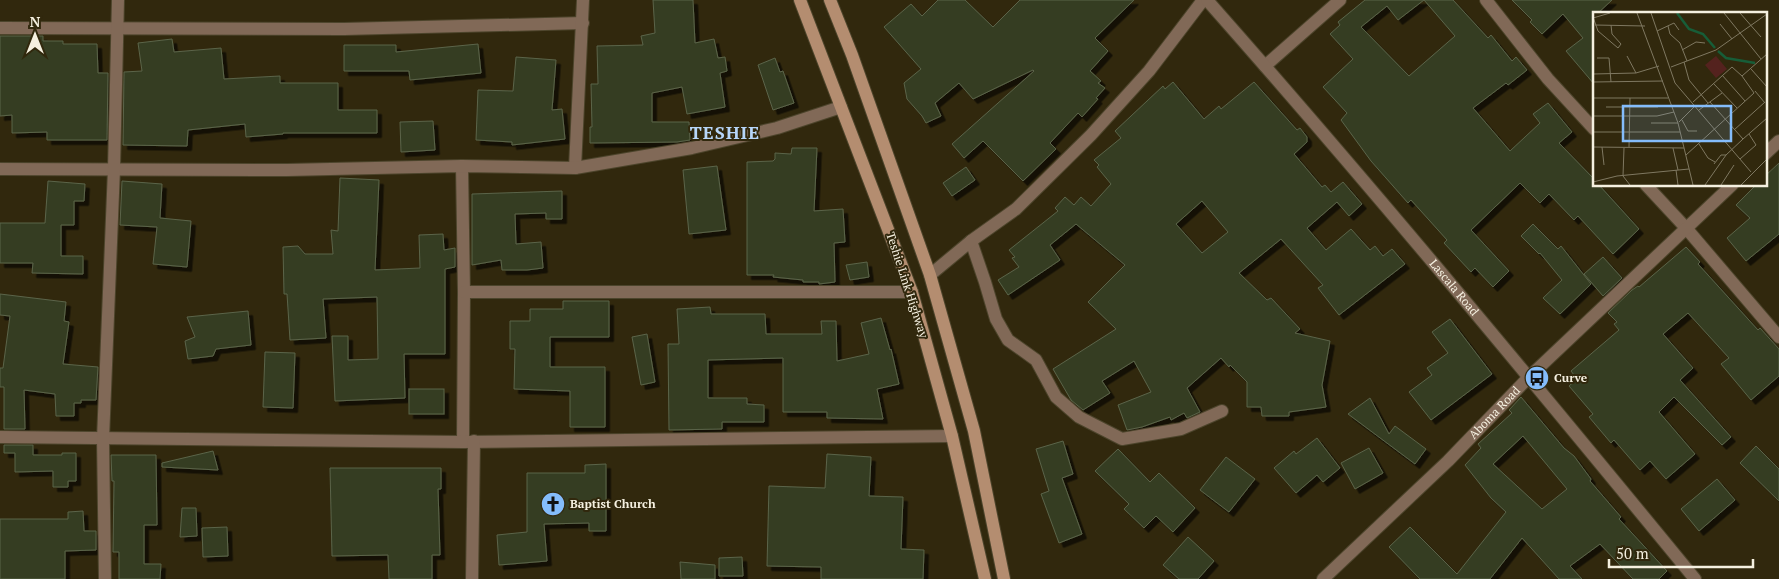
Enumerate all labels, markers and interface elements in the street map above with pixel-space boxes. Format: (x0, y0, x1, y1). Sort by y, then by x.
north arrow (10, 10, 60, 60)
text: N (30, 12, 41, 31)
inset map (1593, 12, 1766, 186)
district label: TESHIE (690, 120, 760, 144)
street label: Teshie Link Highway (883, 230, 932, 341)
street label: Lascala Road (1426, 256, 1482, 319)
bus stop icon: Curve (1524, 365, 1550, 391)
place label: Curve (1554, 370, 1588, 385)
street label: Aboma Road (1465, 383, 1523, 442)
church icon: Baptist Church (540, 491, 566, 517)
place label: Baptist Church (570, 496, 656, 511)
scale bar (1609, 536, 1753, 568)
text: 50 m (1616, 543, 1649, 563)

